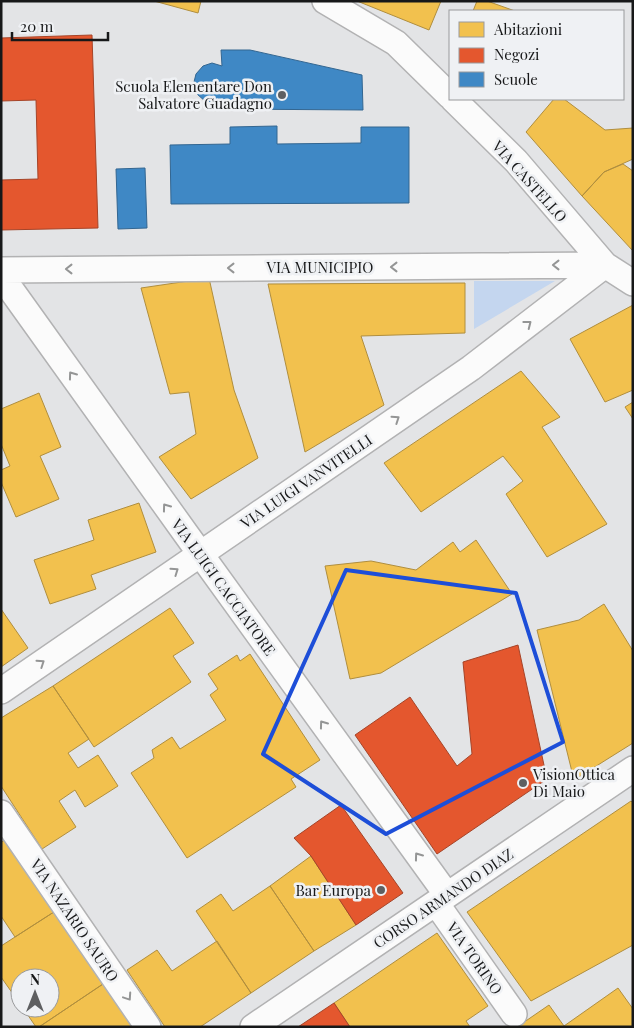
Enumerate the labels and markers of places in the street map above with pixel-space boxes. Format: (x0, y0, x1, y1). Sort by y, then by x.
place label: Scuola Elementare Don Salvatore Guadagno (115, 76, 272, 113)
marker: Scuola Elementare Don Salvatore Guadagno (276, 89, 288, 101)
place label: VisionOttica Di Maio (532, 764, 615, 801)
marker: VisionOttica Di Maio (517, 777, 529, 789)
place label: Bar Europa (295, 880, 372, 900)
marker: Bar Europa (375, 884, 387, 896)

